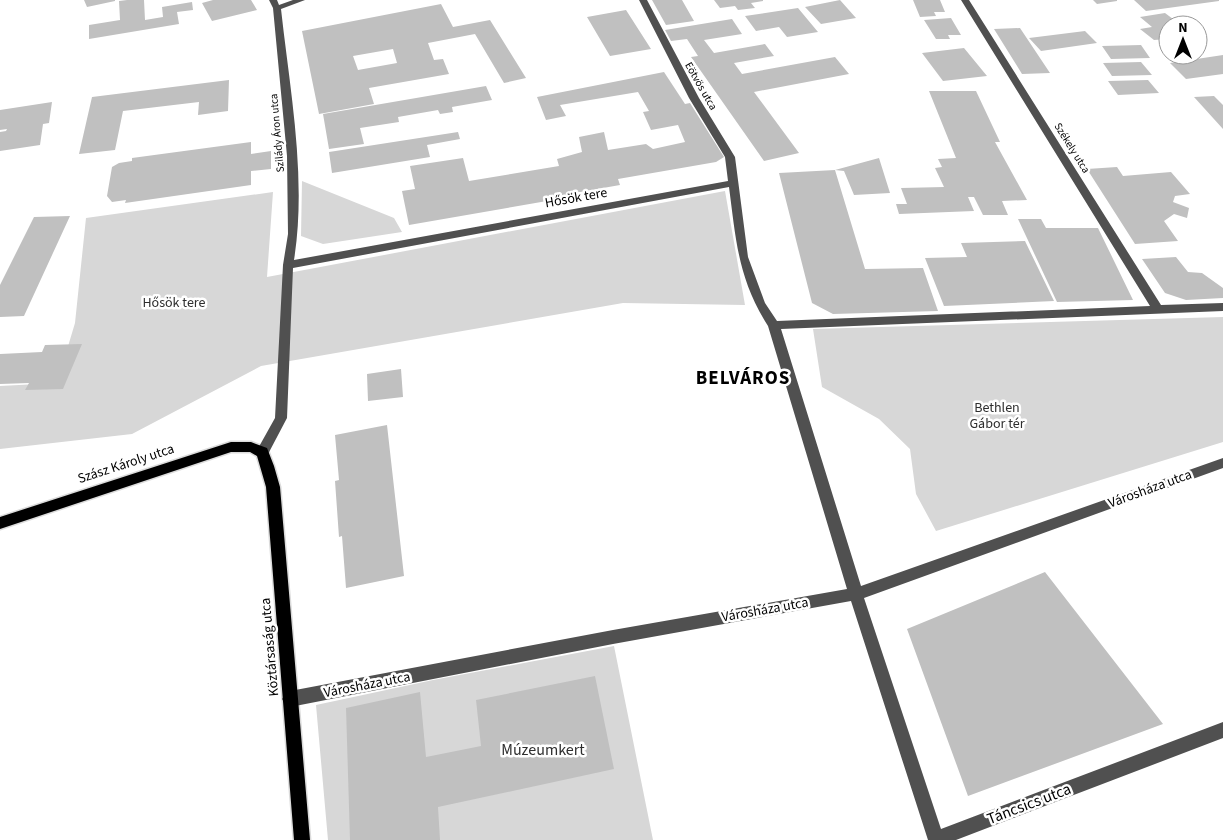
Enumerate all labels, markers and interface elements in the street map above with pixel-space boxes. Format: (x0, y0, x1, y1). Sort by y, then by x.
north arrow (1158, 15, 1208, 65)
text: N (1178, 18, 1188, 38)
street label: Eötvös utca (681, 59, 721, 113)
street label: Szilády Áron utca (266, 93, 288, 173)
street label: Székely utca (1051, 120, 1093, 176)
street label: Hősök tere (543, 183, 609, 213)
park label: Hősök tere (142, 293, 206, 313)
district label: BELVÁROS (696, 365, 790, 392)
park label: Bethlen Gábor tér (969, 398, 1025, 434)
street label: Szász Károly utca (75, 439, 177, 489)
street label: Városháza utca (1105, 465, 1195, 513)
street label: Városháza utca (720, 593, 810, 627)
street label: Köztársaság utca (256, 597, 284, 697)
street label: Városháza utca (322, 667, 412, 703)
park label: Múzeumkert (501, 739, 585, 761)
street label: Táncsics utca (984, 778, 1074, 830)

